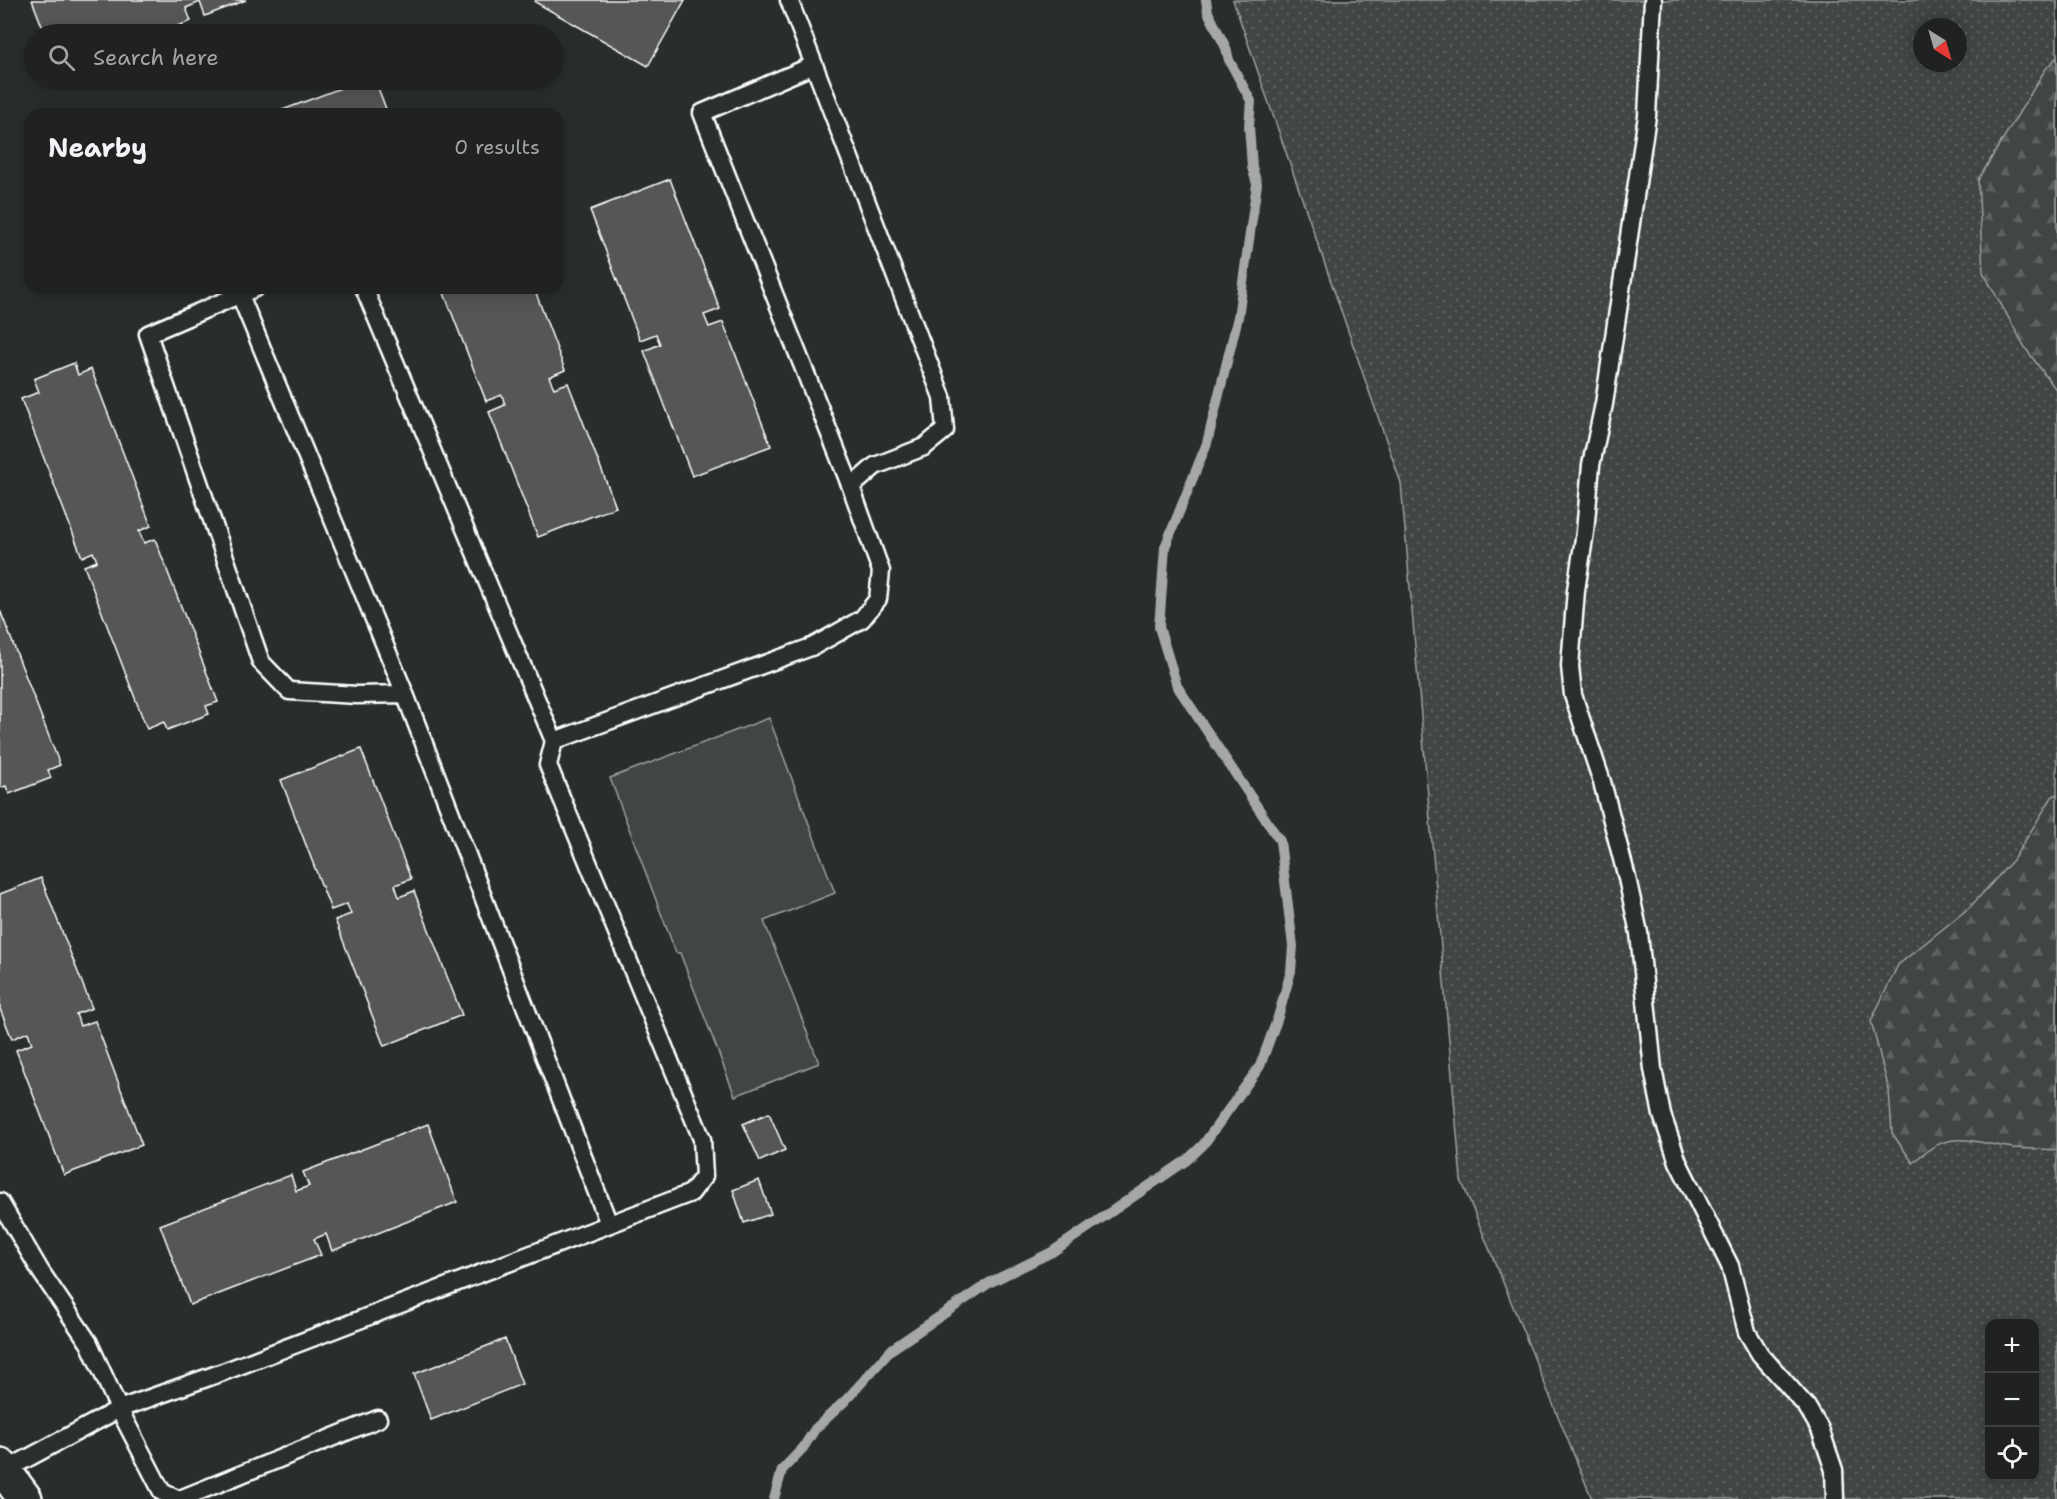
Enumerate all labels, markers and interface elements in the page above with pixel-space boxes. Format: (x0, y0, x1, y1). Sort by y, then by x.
north arrow (1913, 18, 1967, 72)
search box (24, 24, 564, 90)
icon: search (45, 41, 78, 74)
text: Search here (93, 43, 219, 72)
text: Nearby (48, 130, 147, 165)
text: 0 results (454, 134, 540, 160)
map controls (1985, 1319, 2039, 1481)
button: + (1985, 1319, 2039, 1373)
button: − (1985, 1373, 2039, 1427)
button: locate (1985, 1427, 2039, 1481)

